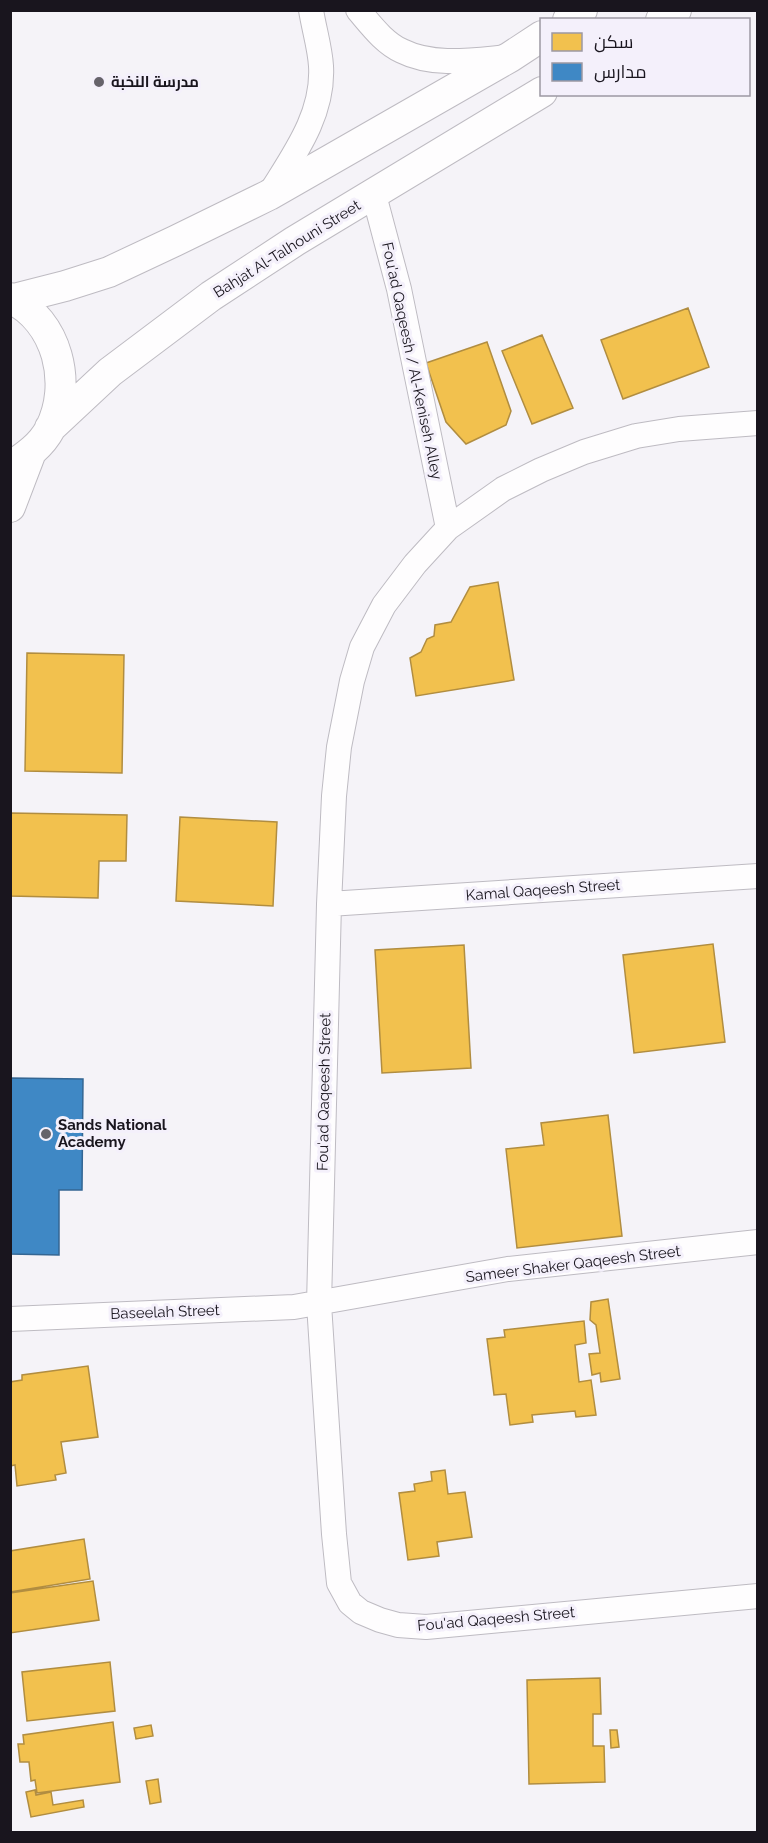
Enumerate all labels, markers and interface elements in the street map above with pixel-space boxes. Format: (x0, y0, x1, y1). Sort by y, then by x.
legend (540, 18, 750, 96)
text: سكن (594, 31, 633, 53)
text: مدارس (594, 61, 647, 83)
place label: مدرسة النخبة (111, 73, 199, 91)
marker: مدرسة النخبة (92, 75, 106, 89)
street label: Bahjat Al-Talhouni Street (210, 196, 364, 302)
street label: Fou'ad Qaqeesh / Al-Keniseh Alley (378, 241, 446, 481)
street label: Kamal Qaqeesh Street (465, 876, 621, 904)
street label: Fou'ad Qaqeesh Street (314, 1013, 334, 1171)
place label: Sands National Academy (58, 1116, 167, 1151)
marker: Sands National Academy (39, 1127, 53, 1141)
street label: Sameer Shaker Qaqeesh Street (465, 1242, 681, 1286)
street label: Baseelah Street (110, 1301, 220, 1323)
street label: Fou'ad Qaqeesh Street (416, 1603, 576, 1635)

